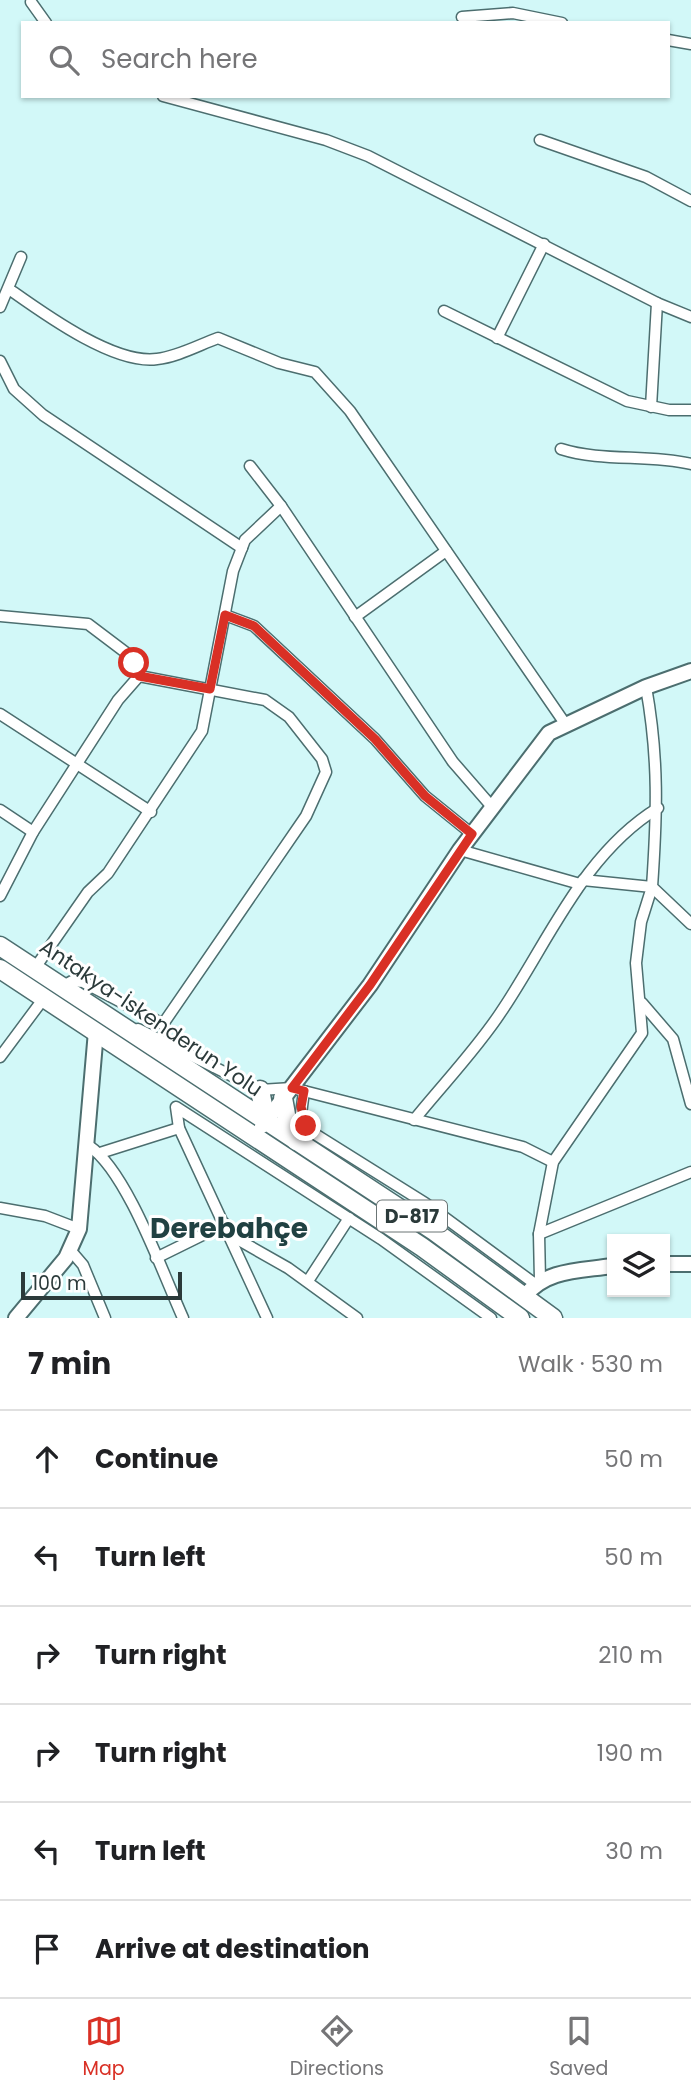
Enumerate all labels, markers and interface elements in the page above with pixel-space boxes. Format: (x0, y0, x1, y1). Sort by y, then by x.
search box (21, 21, 670, 98)
icon: search (45, 41, 83, 79)
text: Search here (101, 41, 258, 77)
route start (118, 647, 149, 678)
street label: Antakya-İskenderun Yolu (34, 932, 268, 1103)
route end (290, 1110, 321, 1141)
road number: D-817 (377, 1200, 447, 1232)
district label: Derebahçe (150, 1209, 308, 1248)
map controls (607, 1234, 670, 1297)
button: layers (607, 1234, 670, 1297)
scale bar (21, 1269, 182, 1301)
text: 100 m (32, 1270, 87, 1297)
text: 7 min (28, 1342, 111, 1385)
text: Walk · 530 m (518, 1348, 663, 1380)
icon: ahead (28, 1440, 66, 1478)
text: Continue (95, 1441, 218, 1477)
text: 50 m (604, 1443, 663, 1475)
icon: left (28, 1538, 66, 1576)
text: Turn left (95, 1539, 206, 1575)
text: 50 m (604, 1541, 663, 1573)
icon: right (28, 1636, 66, 1674)
text: Turn right (95, 1637, 227, 1673)
text: 210 m (598, 1639, 663, 1671)
icon: right (28, 1734, 66, 1772)
text: Turn right (95, 1735, 227, 1771)
text: 190 m (597, 1737, 663, 1769)
icon: left (28, 1832, 66, 1870)
text: Turn left (95, 1833, 206, 1869)
text: 30 m (605, 1835, 663, 1867)
icon: arrive (28, 1930, 66, 1968)
text: Arrive at destination (95, 1931, 370, 1967)
tab: Map (83, 2012, 125, 2083)
tab: Directions (290, 2012, 384, 2083)
tab: Saved (549, 2012, 608, 2083)

